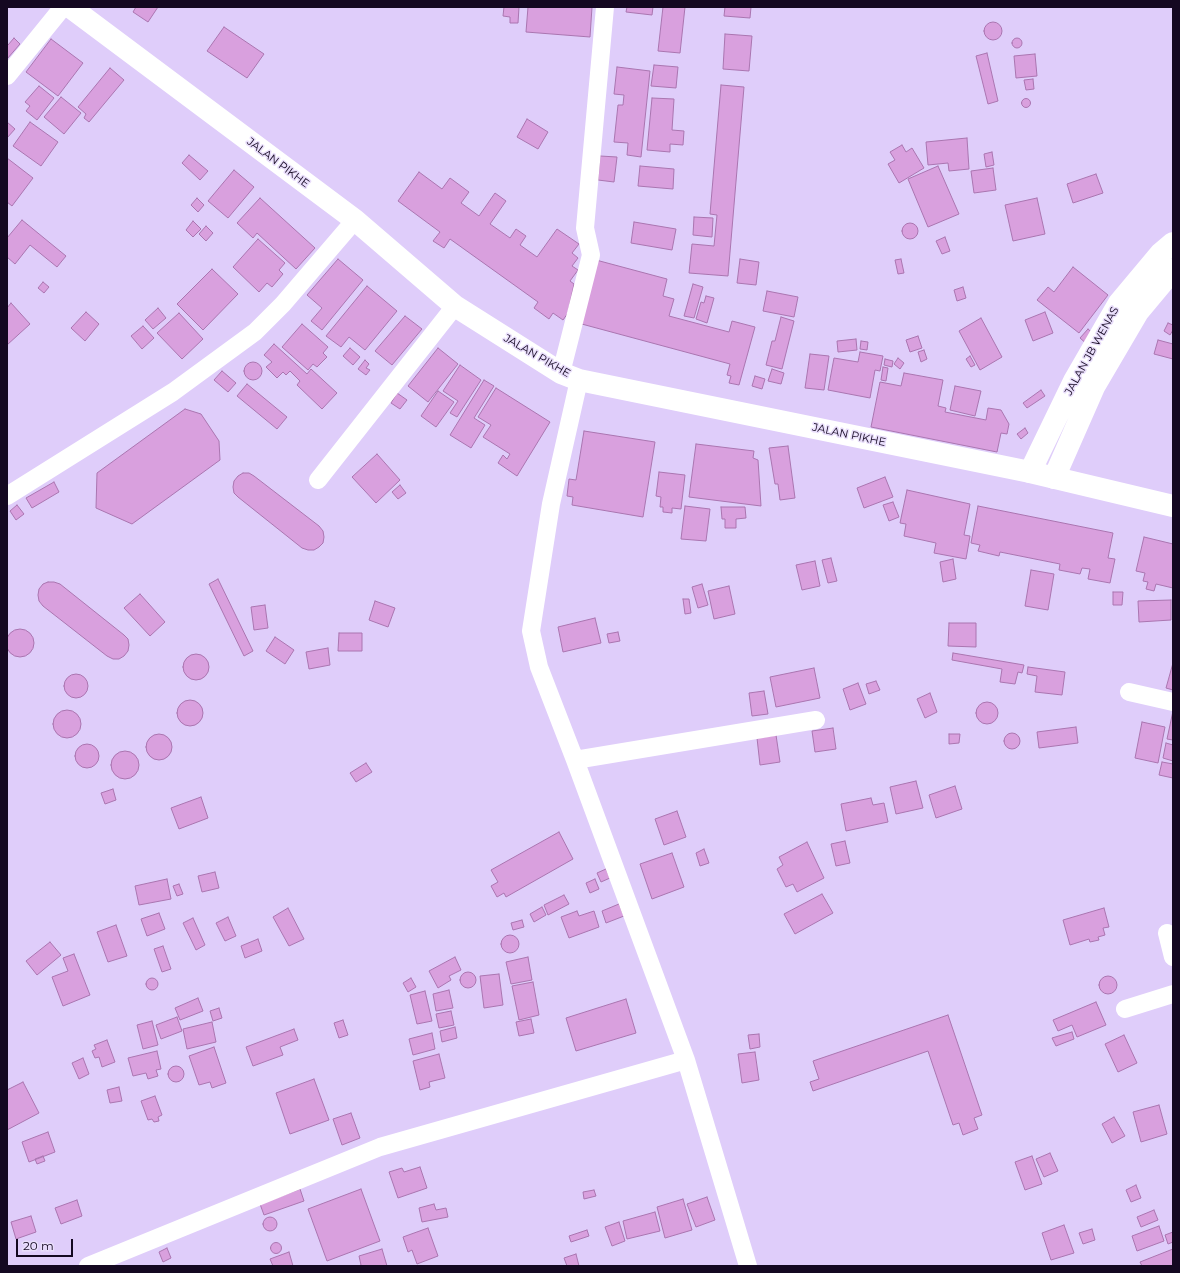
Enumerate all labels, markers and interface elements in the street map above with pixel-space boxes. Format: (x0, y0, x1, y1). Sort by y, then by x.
street label: JALAN PIKHE (244, 135, 312, 191)
street label: JALAN JB WENAS (1062, 304, 1122, 398)
street label: JALAN PIKHE (501, 332, 573, 380)
street label: JALAN PIKHE (811, 421, 887, 449)
scale bar (18, 1231, 75, 1257)
text: 20 m (23, 1238, 54, 1253)

